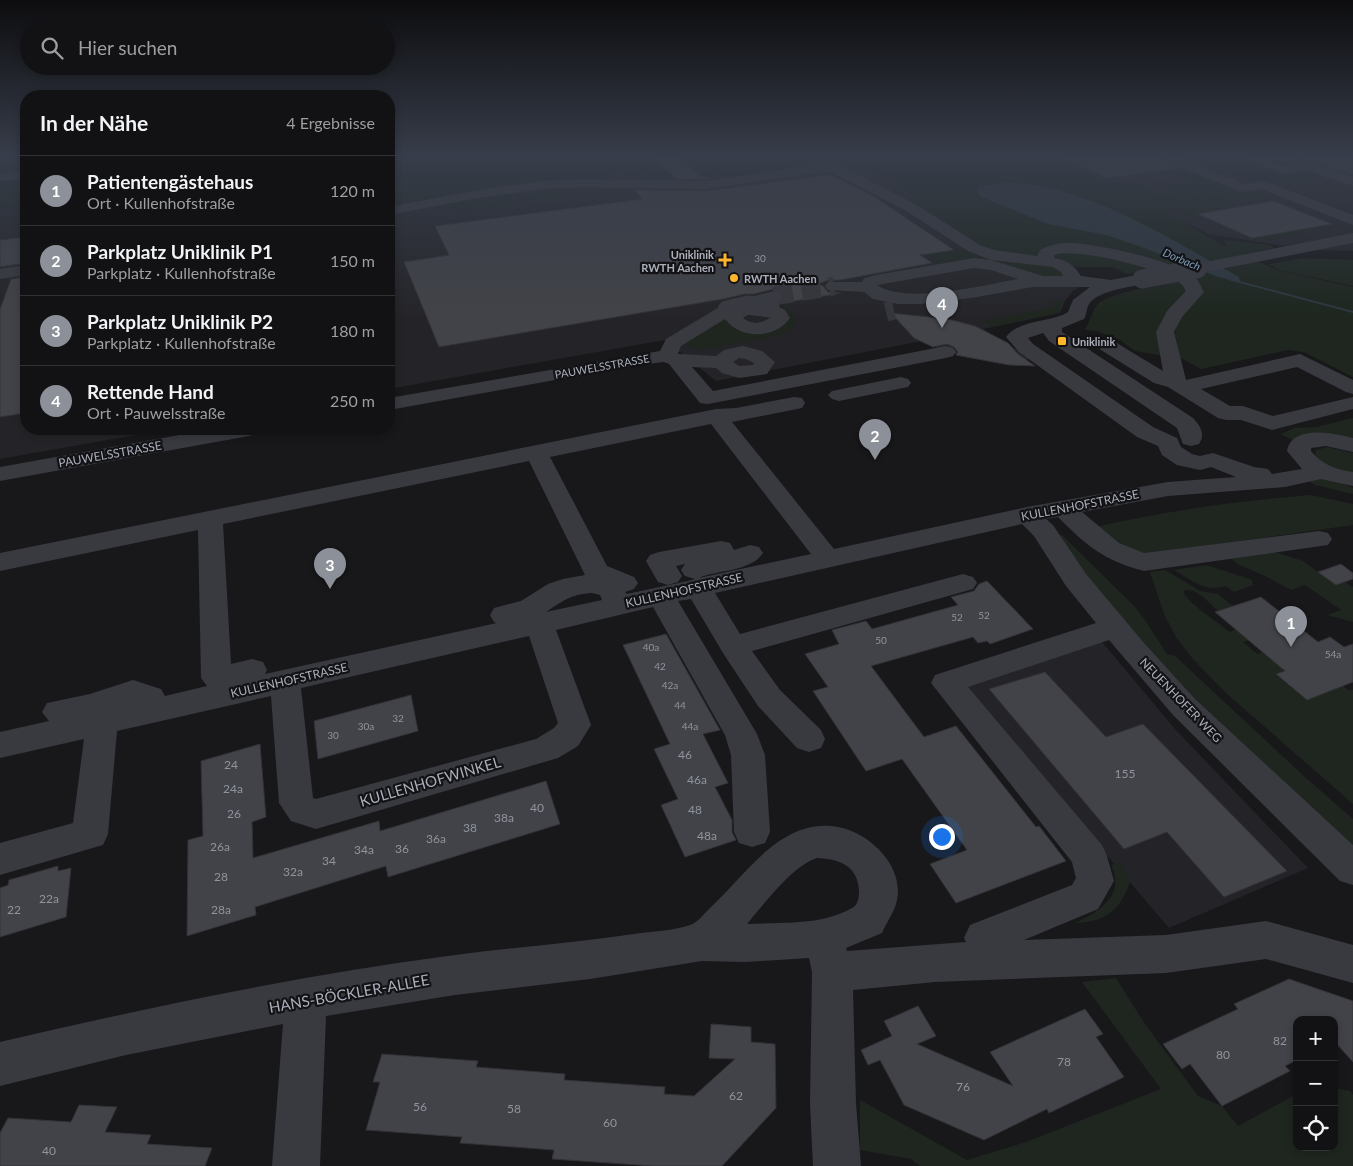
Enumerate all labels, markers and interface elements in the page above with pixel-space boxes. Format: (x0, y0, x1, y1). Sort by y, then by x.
search box (20, 20, 395, 75)
icon: search (38, 34, 66, 62)
text: Hier suchen (78, 36, 177, 59)
text: In der Nähe (40, 110, 148, 135)
text: 4 Ergebnisse (286, 113, 375, 132)
text: Patientengästehaus (87, 170, 253, 193)
text: 1 (51, 181, 61, 200)
text: 120 m (330, 181, 375, 200)
text: Ort · Kullenhofstraße (87, 193, 235, 212)
text: Parkplatz Uniklinik P1 (87, 240, 273, 263)
water label: Dorbach (1161, 245, 1203, 273)
place label: Uniklinik RWTH Aachen (641, 248, 714, 274)
text: 2 (51, 251, 61, 270)
text: 150 m (330, 251, 375, 270)
house number: 30 (754, 252, 766, 264)
marker: Uniklinik RWTH Aachen (718, 253, 732, 267)
text: Parkplatz · Kullenhofstraße (87, 263, 276, 282)
marker: RWTH Aachen (728, 272, 740, 284)
place label: RWTH Aachen (744, 272, 817, 285)
pin: 4 (926, 287, 958, 328)
text: Parkplatz Uniklinik P2 (87, 310, 273, 333)
text: 3 (51, 321, 61, 340)
text: 180 m (330, 321, 375, 340)
text: Parkplatz · Kullenhofstraße (87, 333, 276, 352)
marker: Uniklinik (1056, 335, 1068, 347)
place label: Uniklinik (1072, 335, 1115, 348)
street label: PAUWELSSTRASSE (554, 351, 650, 381)
text: Rettende Hand (87, 380, 214, 403)
text: 4 (51, 391, 61, 410)
text: 250 m (330, 391, 375, 410)
text: Ort · Pauwelsstraße (87, 403, 225, 422)
pin: 2 (859, 419, 891, 460)
street label: PAUWELSSTRASSE (57, 438, 163, 470)
street label: KULLENHOFSTRASSE (1020, 486, 1140, 524)
pin: 3 (314, 548, 346, 589)
street label: KULLENHOFSTRASSE (624, 569, 744, 611)
pin: 1 (1275, 606, 1307, 647)
house number: 52 (978, 609, 990, 621)
house number: 52 (951, 611, 963, 623)
house number: 50 (875, 634, 887, 646)
house number: 40a (643, 641, 659, 653)
house number: 54a (1325, 648, 1341, 660)
street label: NEUENHOFER WEG (1137, 655, 1225, 746)
street label: KULLENHOFSTRASSE (229, 659, 349, 701)
house number: 42 (654, 660, 666, 672)
house number: 42a (662, 679, 678, 691)
house number: 44 (674, 699, 686, 711)
house number: 32 (392, 712, 404, 724)
house number: 30a (358, 720, 374, 732)
house number: 44a (682, 720, 698, 732)
house number: 30 (327, 729, 339, 741)
house number: 46 (678, 747, 692, 762)
street label: KULLENHOFWINKEL (357, 752, 503, 810)
house number: 24 (224, 757, 238, 772)
house number: 155 (1115, 766, 1135, 781)
house number: 46a (687, 772, 707, 787)
house number: 24a (223, 781, 243, 796)
house number: 40 (530, 800, 544, 815)
house number: 48 (688, 802, 702, 817)
house number: 26 (227, 806, 241, 821)
house number: 38a (494, 810, 514, 825)
house number: 38 (463, 820, 477, 835)
your location (929, 824, 955, 850)
house number: 48a (697, 828, 717, 843)
house number: 36a (426, 831, 446, 846)
house number: 26a (210, 839, 230, 854)
house number: 36 (395, 841, 409, 856)
house number: 34a (354, 842, 374, 857)
house number: 34 (322, 853, 336, 868)
house number: 32a (283, 864, 303, 879)
house number: 28 (214, 869, 228, 884)
house number: 22a (39, 891, 59, 906)
house number: 22 (7, 902, 21, 917)
house number: 28a (211, 902, 231, 917)
street label: HANS-BÖCKLER-ALLEE (267, 970, 431, 1016)
map controls (1293, 1016, 1338, 1151)
button: + (1293, 1016, 1338, 1061)
house number: 82 (1273, 1033, 1287, 1048)
house number: 80 (1216, 1047, 1230, 1062)
house number: 78 (1057, 1054, 1071, 1069)
button: − (1293, 1061, 1338, 1106)
house number: 76 (956, 1079, 970, 1094)
house number: 62 (729, 1088, 743, 1103)
house number: 56 (413, 1099, 427, 1114)
house number: 58 (507, 1101, 521, 1116)
button: locate (1293, 1106, 1338, 1151)
house number: 60 (603, 1115, 617, 1130)
house number: 40 (42, 1143, 56, 1158)

